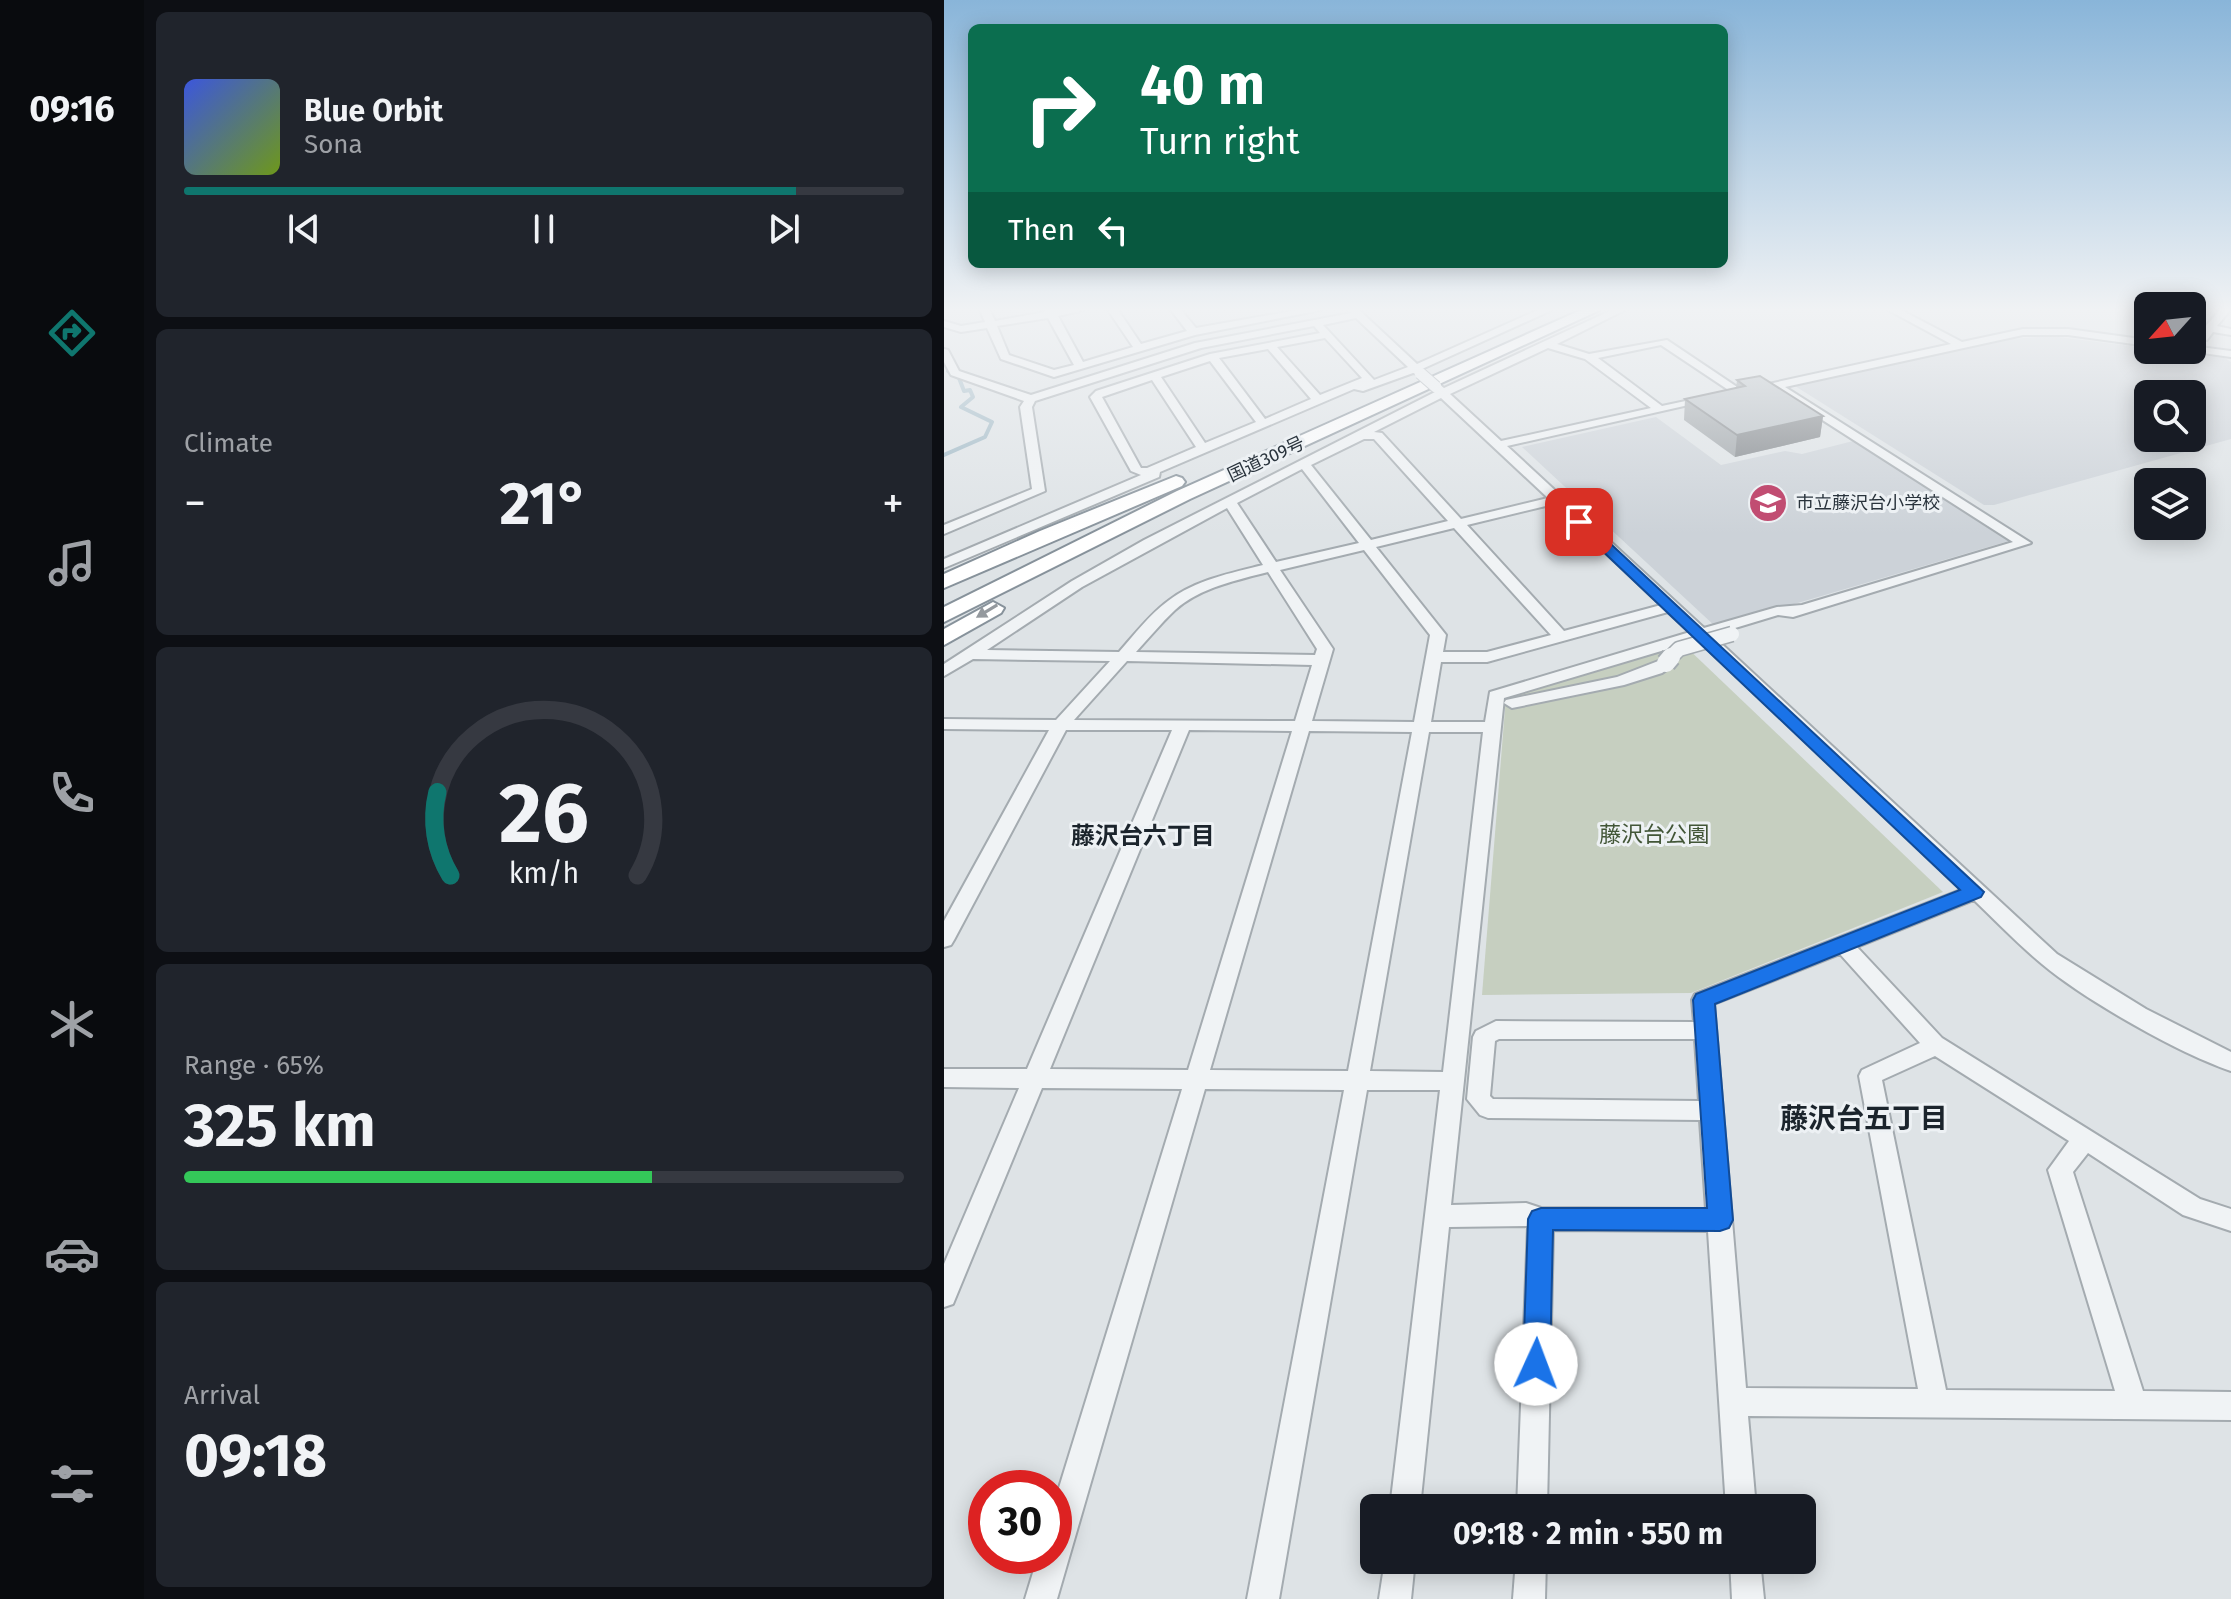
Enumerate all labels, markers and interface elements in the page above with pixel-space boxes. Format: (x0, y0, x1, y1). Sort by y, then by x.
text: 40 m (1140, 52, 1265, 119)
icon: right (1008, 56, 1112, 160)
text: 09:16 (29, 87, 115, 131)
text: Blue Orbit (304, 93, 443, 129)
text: Turn right (1140, 120, 1300, 164)
text: Sona (304, 129, 363, 160)
icon: previous (282, 207, 326, 251)
icon: pause (522, 207, 566, 251)
icon: next (762, 207, 806, 251)
icon: left (1091, 208, 1135, 252)
text: Then (1008, 212, 1075, 248)
north arrow (2134, 292, 2206, 364)
map controls (2134, 292, 2206, 540)
icon: directions (44, 305, 100, 361)
button: search (2134, 380, 2206, 452)
text: Climate (184, 428, 273, 459)
street label: 国道309号 (1224, 432, 1308, 486)
text: 21° (500, 468, 588, 540)
button: layers (2134, 468, 2206, 540)
text: − (184, 477, 206, 530)
text: + (882, 477, 904, 530)
school or university icon: 市立藤沢台小学校 (1747, 482, 1789, 524)
pin (1545, 488, 1613, 556)
place label: 市立藤沢台小学校 (1796, 492, 1940, 514)
icon: arrive (1557, 500, 1601, 544)
icon: music (44, 535, 100, 591)
one-way arrow (976, 604, 998, 618)
text: 26 (499, 763, 589, 863)
icon: phone (44, 765, 100, 821)
park label: 藤沢台公園 (1599, 821, 1709, 848)
district label: 藤沢台六丁目 (1071, 822, 1215, 850)
text: km/h (509, 856, 579, 891)
icon: climate (44, 996, 100, 1052)
text: Range · 65% (184, 1050, 324, 1081)
text: 325 km (184, 1090, 376, 1162)
district label: 藤沢台五丁目 (1780, 1102, 1948, 1135)
icon: car (44, 1226, 100, 1282)
position arrow (1494, 1322, 1578, 1406)
text: Arrival (184, 1380, 260, 1411)
text: 09:18 (184, 1420, 327, 1492)
icon: filters (44, 1456, 100, 1512)
speed limit sign: 30 (968, 1470, 1072, 1574)
text: 09:18 · 2 min · 550 m (1453, 1516, 1723, 1552)

